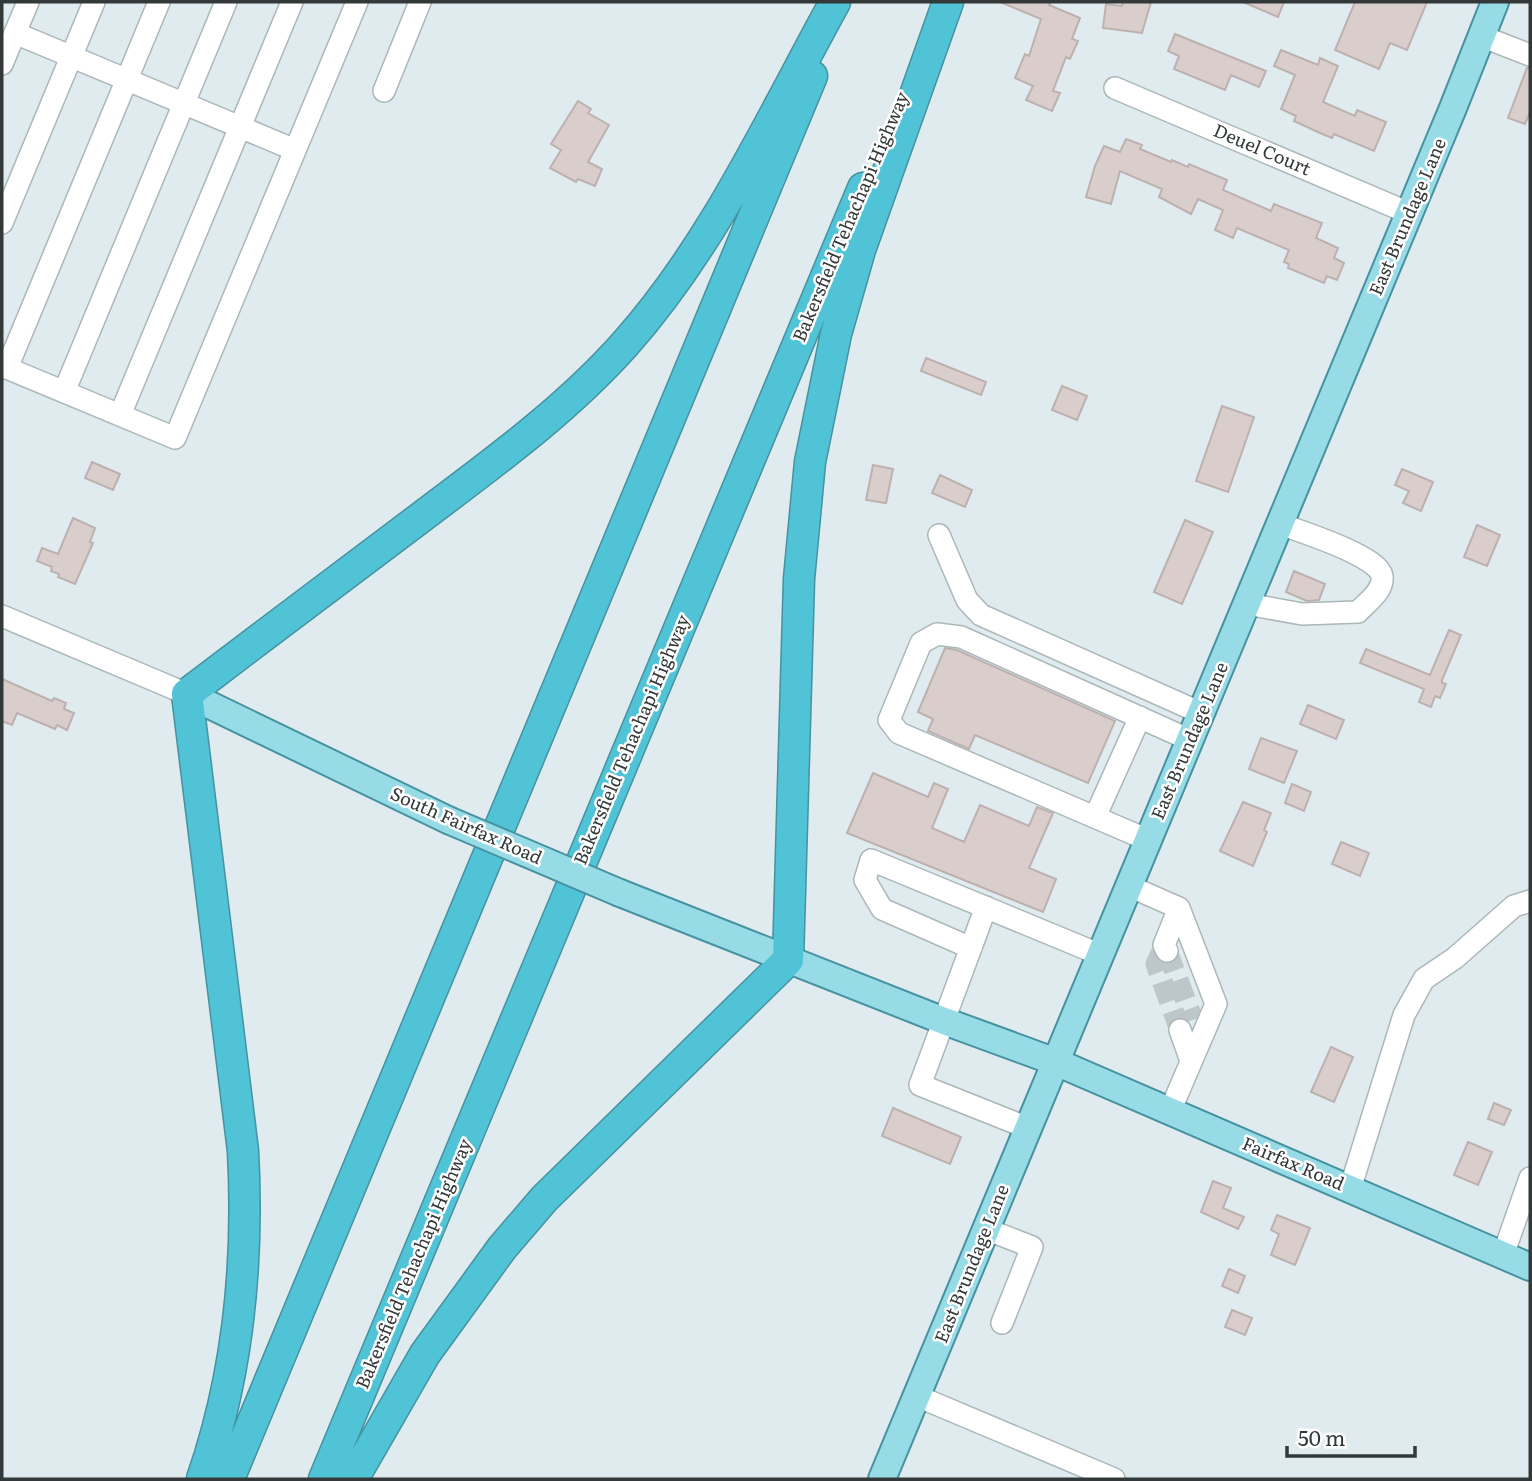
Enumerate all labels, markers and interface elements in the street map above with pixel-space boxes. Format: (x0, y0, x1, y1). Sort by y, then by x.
street label: Bakersfield Tehachapi Highway (785, 87, 915, 346)
street label: Deuel Court (1210, 116, 1316, 182)
street label: East Brundage Lane (1361, 133, 1452, 299)
street label: Bakersfield Tehachapi Highway (566, 610, 696, 869)
street label: East Brundage Lane (1143, 657, 1234, 823)
street label: South Fairfax Road (386, 779, 547, 870)
street label: Fairfax Road (1238, 1129, 1349, 1196)
street label: Bakersfield Tehachapi Highway (348, 1134, 478, 1393)
street label: East Brundage Lane (926, 1180, 1015, 1347)
scale bar (1287, 1414, 1415, 1458)
text: 50 m (1298, 1421, 1345, 1452)

